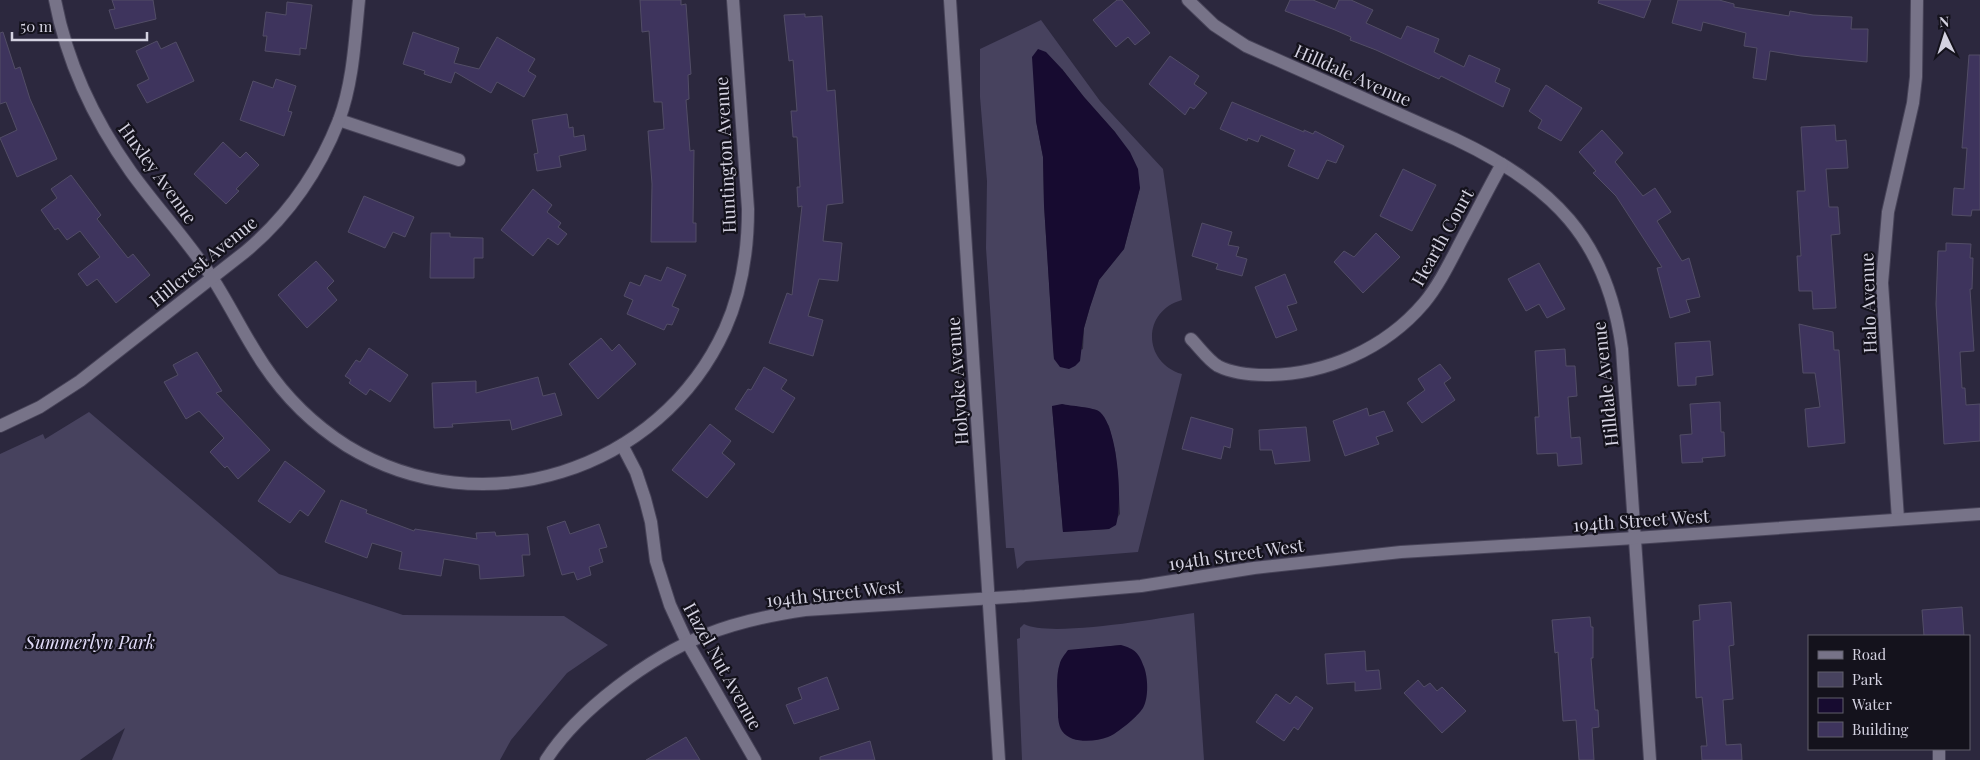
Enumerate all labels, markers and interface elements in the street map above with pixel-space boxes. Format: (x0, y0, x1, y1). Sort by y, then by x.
scale bar (12, 10, 148, 42)
north arrow (1920, 10, 1970, 60)
text: N (1938, 12, 1950, 31)
text: 50 m (20, 16, 53, 36)
street label: Hilldale Avenue (1291, 38, 1415, 112)
street label: Huntington Avenue (709, 76, 741, 234)
street label: Huxley Avenue (113, 118, 203, 228)
street label: Hearth Court (1405, 183, 1479, 290)
street label: Hillcrest Avenue (144, 210, 262, 312)
street label: Halo Avenue (1854, 252, 1882, 354)
street label: Holyoke Avenue (941, 316, 973, 446)
street label: Hilldale Avenue (1586, 320, 1624, 448)
street label: 194th Street West (1572, 503, 1711, 537)
street label: 194th Street West (1167, 533, 1306, 575)
street label: 194th Street West (765, 574, 904, 612)
street label: Hazel Nut Avenue (678, 598, 768, 734)
park label: Summerlyn Park (24, 630, 155, 654)
legend (1808, 635, 1970, 750)
text: Road (1852, 644, 1886, 664)
text: Park (1852, 669, 1884, 689)
text: Water (1851, 694, 1892, 714)
text: Building (1852, 719, 1909, 739)

